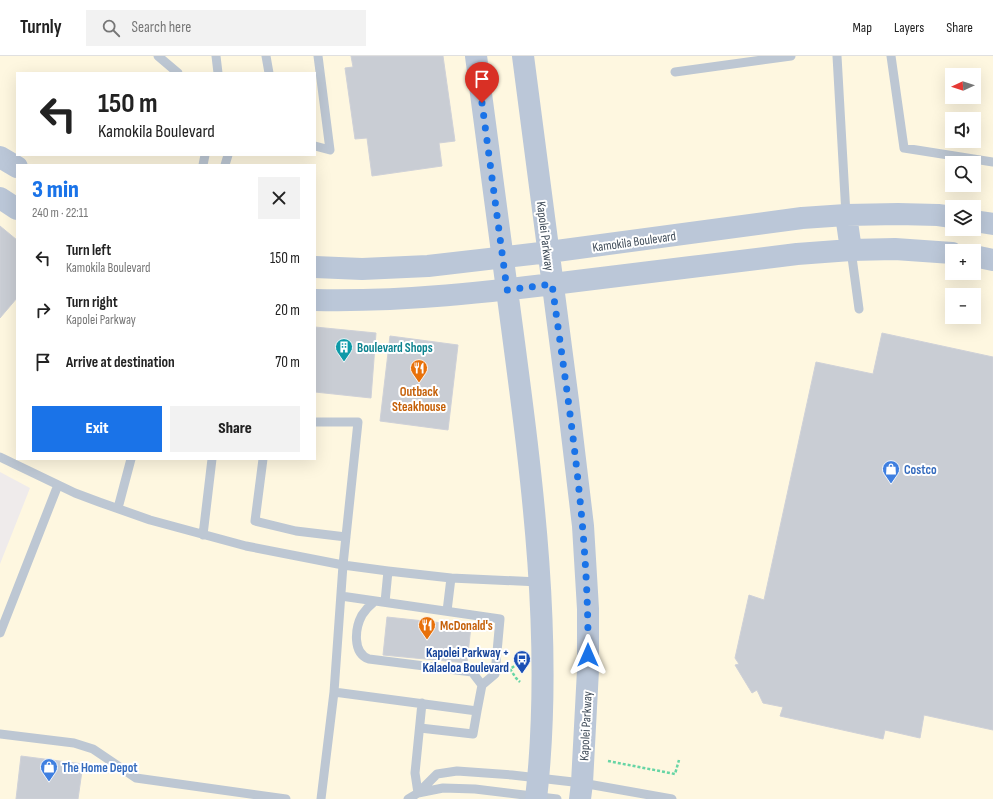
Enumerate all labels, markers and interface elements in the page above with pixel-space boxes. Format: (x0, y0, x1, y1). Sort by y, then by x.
search box (86, 10, 366, 46)
text: Turnly (20, 16, 62, 39)
icon: search (100, 17, 122, 39)
text: Search here (132, 18, 191, 37)
text: Map (852, 19, 872, 36)
text: Layers (894, 19, 924, 36)
text: Share (946, 19, 973, 36)
pin (465, 62, 499, 103)
icon: arrive (471, 68, 493, 90)
north arrow (945, 68, 981, 104)
map controls (945, 68, 981, 324)
text: 150 m (98, 87, 158, 120)
icon: left (32, 88, 84, 140)
button: sound (945, 112, 981, 148)
text: Kamokila Boulevard (98, 121, 215, 142)
button: search (945, 156, 981, 192)
text: 3 min (32, 175, 79, 204)
button: close (258, 177, 300, 219)
street label: Kapolei Parkway (533, 200, 557, 272)
button: layers (945, 200, 981, 236)
text: 240 m · 22:11 (32, 205, 88, 221)
street label: Kamokila Boulevard (591, 228, 677, 256)
text: Turn left (66, 241, 111, 260)
button: + (945, 244, 981, 280)
icon: left (32, 247, 54, 269)
text: 150 m (270, 249, 300, 268)
text: Kamokila Boulevard (66, 260, 150, 276)
button: − (945, 288, 981, 324)
text: Turn right (66, 293, 118, 312)
icon: right (32, 299, 54, 321)
text: 20 m (275, 301, 300, 320)
text: Kapolei Parkway (66, 312, 136, 328)
building icon: Boulevard Shops (334, 337, 354, 362)
place label: Boulevard Shops (357, 340, 433, 356)
icon: arrive (32, 351, 54, 373)
text: Arrive at destination (66, 353, 175, 372)
text: 70 m (275, 353, 300, 372)
restaurant icon: Outback Steakhouse (409, 358, 429, 383)
place label: Outback Steakhouse (392, 384, 447, 415)
button: Exit (32, 406, 162, 452)
button: Share (170, 406, 300, 452)
shop icon: Costco (881, 459, 901, 484)
place label: Costco (904, 462, 937, 478)
restaurant icon: McDonald's (417, 615, 437, 640)
place label: McDonald's (440, 618, 493, 634)
position arrow (567, 634, 609, 676)
place label: Kapolei Parkway + Kalaeloa Boulevard (423, 645, 509, 676)
bus stop icon: Kapolei Parkway + Kalaeloa Boulevard (512, 649, 532, 674)
street label: Kapolei Parkway (576, 691, 596, 761)
shop icon: The Home Depot (39, 757, 59, 782)
place label: The Home Depot (62, 760, 138, 776)

